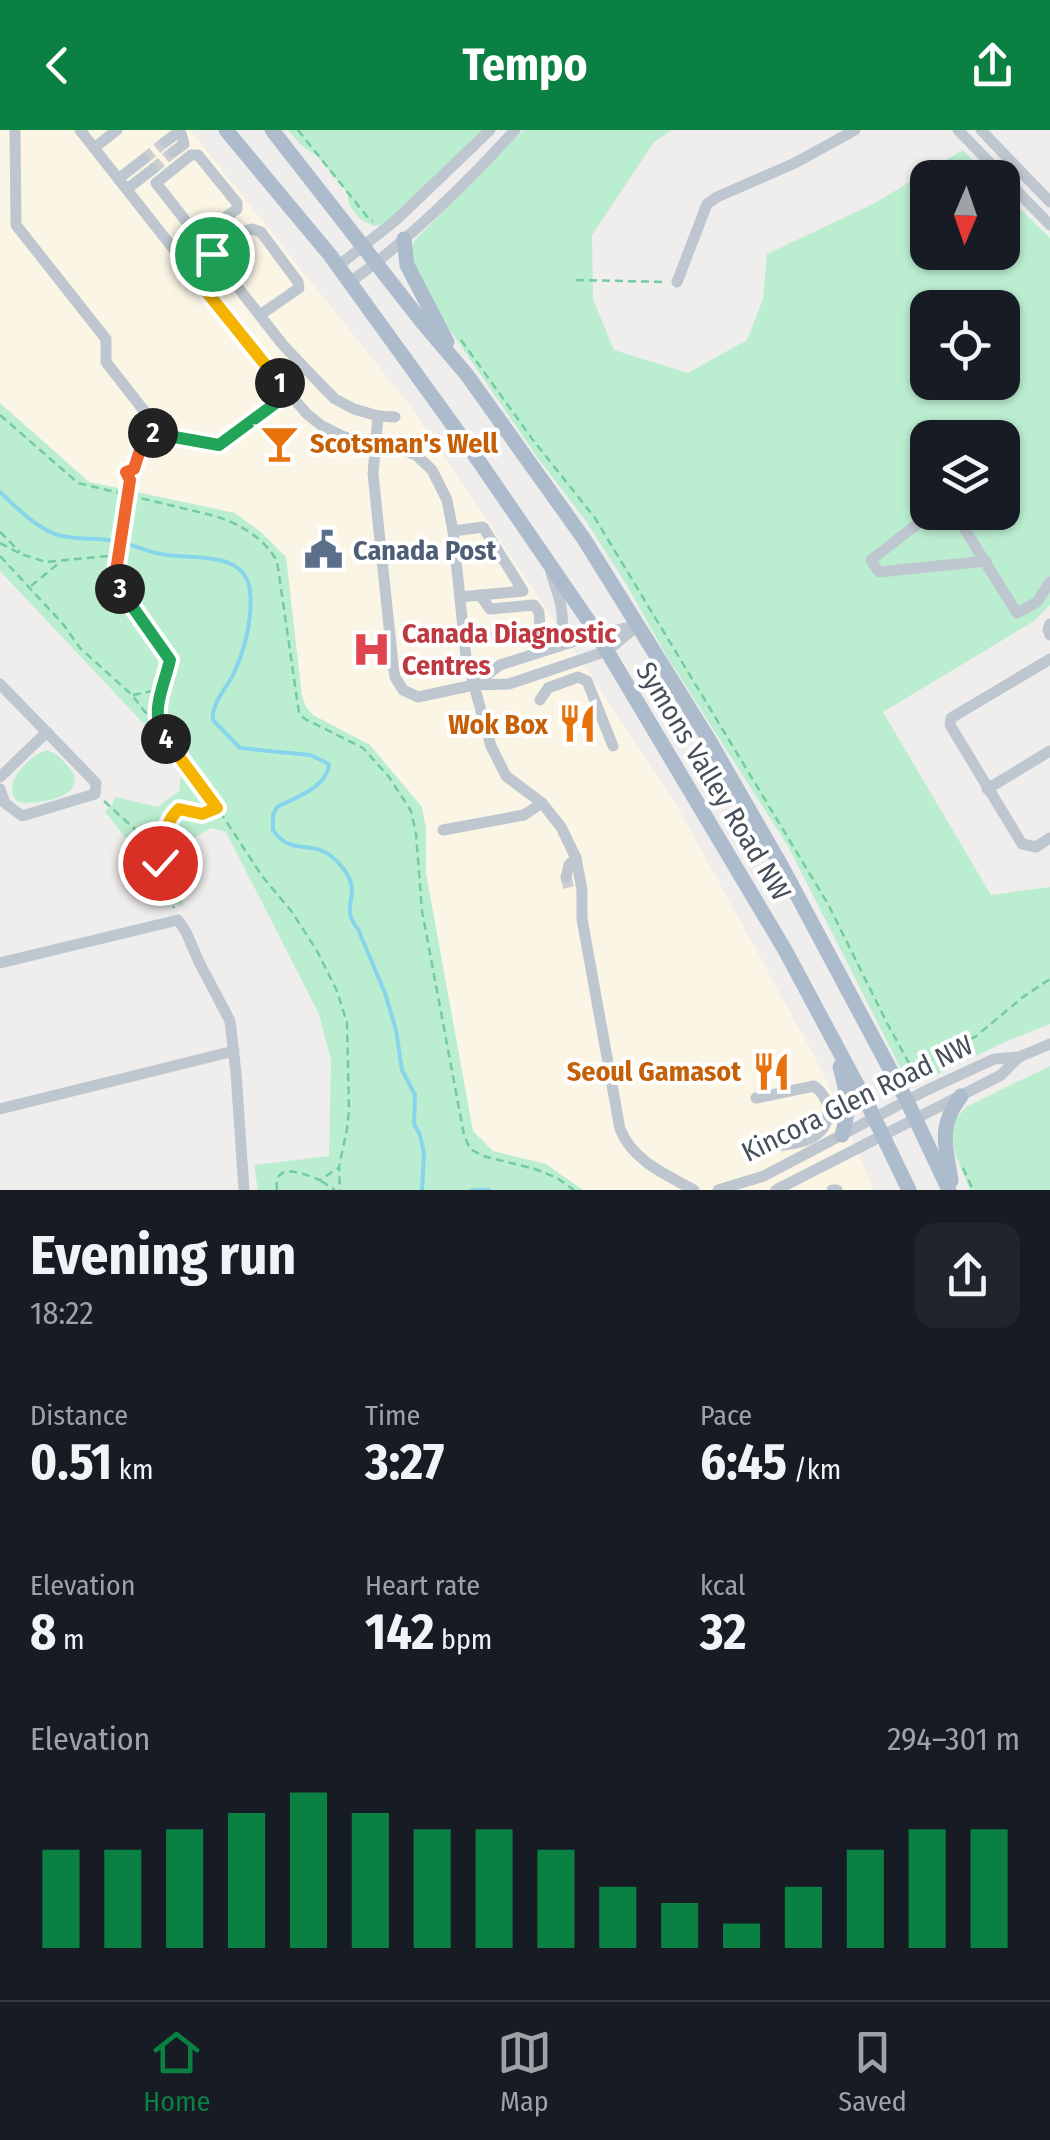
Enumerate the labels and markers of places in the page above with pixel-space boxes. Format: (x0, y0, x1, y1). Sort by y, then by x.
pin (170, 212, 255, 297)
pin: 1 (255, 358, 305, 408)
pin: 2 (128, 408, 178, 458)
bar icon: Scotsman's Well (259, 422, 301, 464)
place label: Scotsman's Well (310, 427, 498, 460)
public building icon: Canada Post (302, 529, 344, 571)
place label: Canada Post (353, 534, 498, 567)
pin: 3 (95, 564, 145, 614)
place label: Canada Diagnostic Centres (402, 617, 617, 682)
hospital icon: Canada Diagnostic Centres (351, 628, 393, 670)
restaurant icon: Wok Box (557, 703, 599, 745)
place label: Wok Box (448, 708, 549, 741)
pin: 4 (141, 714, 191, 764)
pin (118, 821, 203, 906)
restaurant icon: Seoul Gamasot (750, 1050, 792, 1092)
place label: Seoul Gamasot (567, 1055, 742, 1088)

